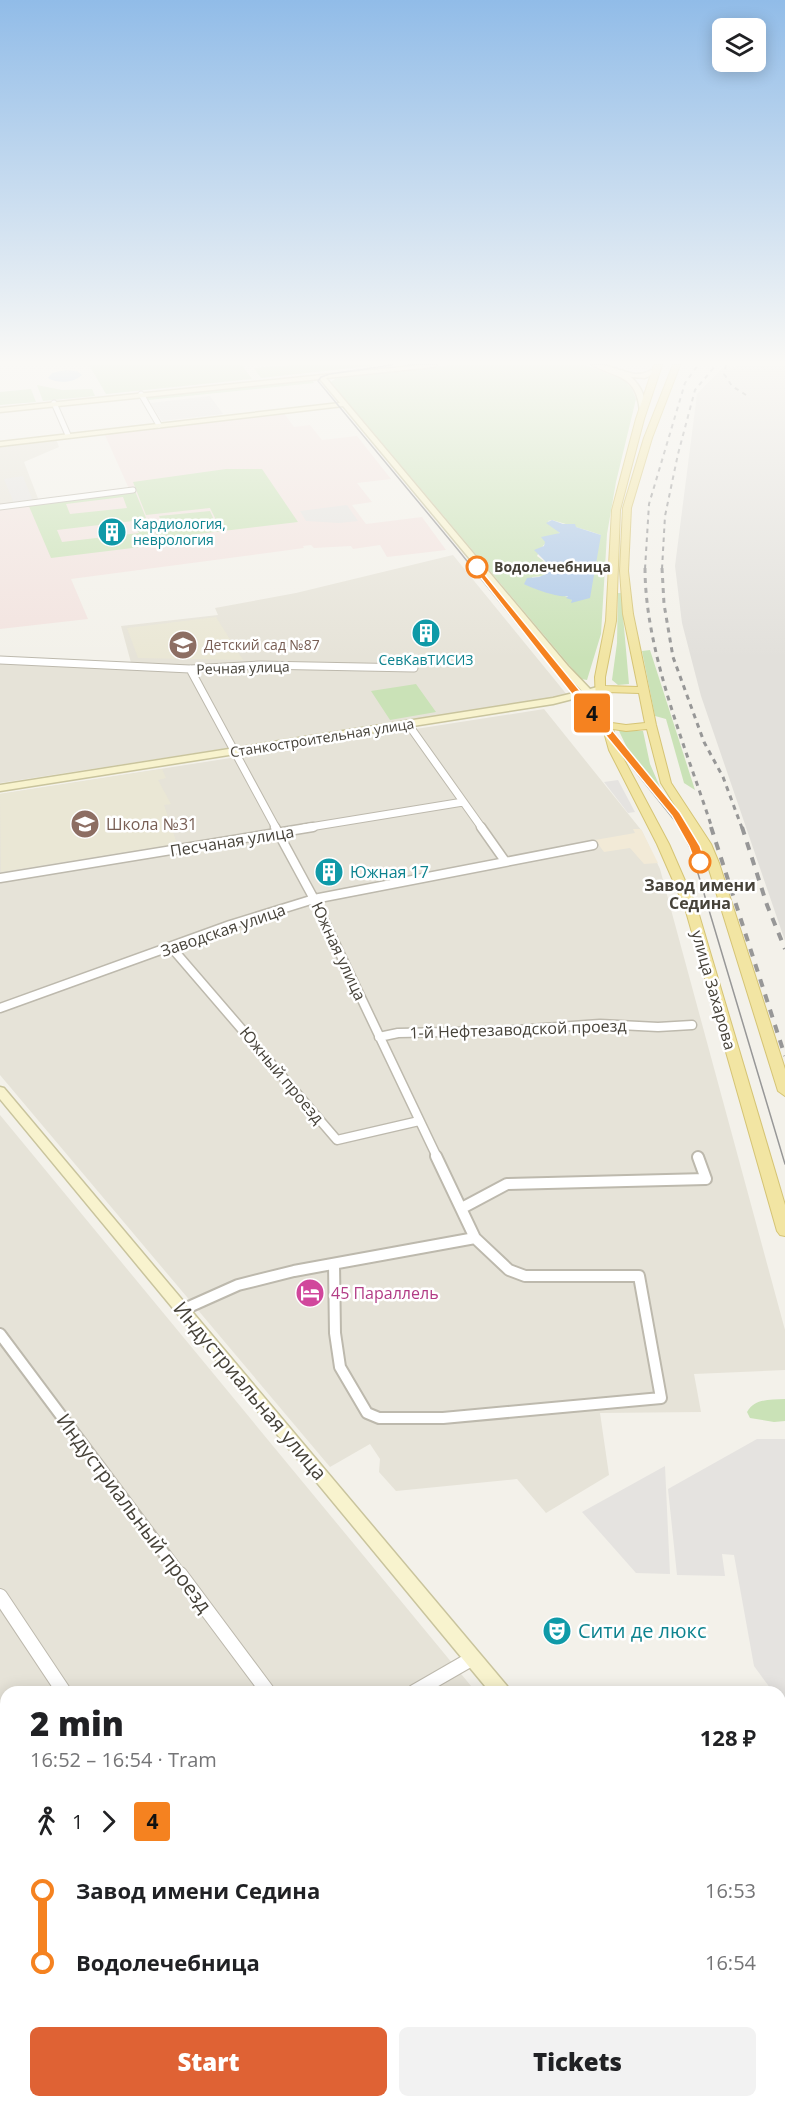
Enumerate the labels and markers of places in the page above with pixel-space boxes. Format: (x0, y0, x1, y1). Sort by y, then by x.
place label: Кардиология, неврология (133, 514, 226, 549)
building icon: Кардиология, неврология (96, 516, 128, 548)
marker: Водолечебница (466, 556, 488, 578)
place label: Водолечебница (494, 557, 611, 576)
building icon: СевКавТИСИЗ (410, 617, 442, 649)
school or university icon: Детский сад №87 (167, 629, 199, 661)
place label: Детский сад №87 (204, 635, 320, 654)
place label: СевКавТИСИЗ (378, 650, 474, 669)
school or university icon: Школа №31 (69, 808, 101, 840)
place label: Школа №31 (106, 813, 197, 835)
marker: Завод имени Седина (689, 851, 711, 873)
building icon: Южная 17 (313, 856, 345, 888)
place label: Южная 17 (350, 861, 429, 883)
place label: Завод имени Седина (644, 874, 756, 914)
hotel icon: 45 Параллель (294, 1277, 326, 1309)
place label: 45 Параллель (331, 1282, 439, 1304)
theatre icon: Сити де люкс (541, 1615, 573, 1647)
place label: Сити де люкс (578, 1617, 707, 1644)

